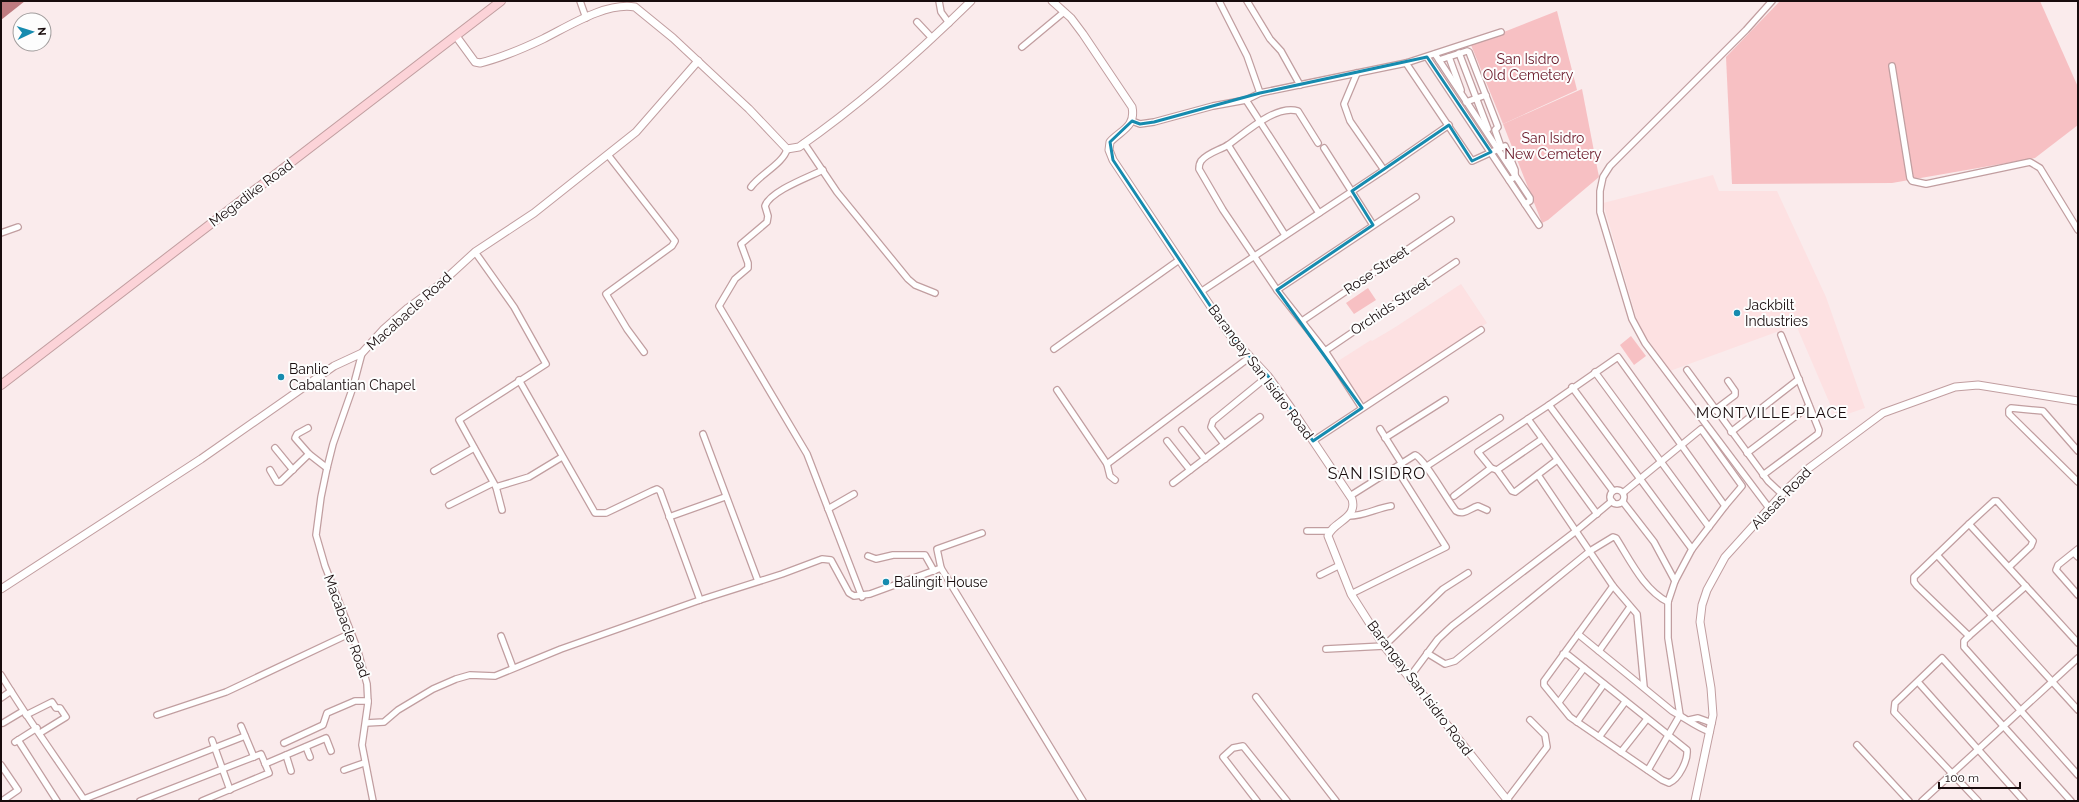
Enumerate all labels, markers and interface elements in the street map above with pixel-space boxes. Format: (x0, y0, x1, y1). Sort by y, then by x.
north arrow (12, 12, 52, 52)
text: N (35, 27, 48, 36)
park label: San Isidro Old Cemetery (1483, 51, 1574, 83)
park label: San Isidro New Cemetery (1504, 130, 1602, 162)
street label: Megadike Road (206, 156, 296, 230)
street label: Rose Street (1341, 242, 1412, 297)
street label: Macabacle Road (363, 269, 455, 353)
street label: Orchids Street (1347, 273, 1433, 338)
place label: Jackbilt Industries (1745, 297, 1808, 329)
street label: Barangay San Isidro Road (1205, 302, 1317, 442)
marker: Jackbilt Industries (1732, 308, 1742, 318)
place label: Banlic Cabalantian Chapel (289, 361, 415, 393)
marker: Banlic Cabalantian Chapel (276, 372, 286, 382)
district label: MONTVILLE PLACE (1696, 404, 1848, 422)
district label: SAN ISIDRO (1328, 464, 1426, 483)
street label: Alasas Road (1748, 464, 1814, 532)
street label: Macabacle Road (321, 572, 373, 680)
place label: Balingit House (894, 574, 988, 590)
marker: Balingit House (881, 577, 891, 587)
street label: Barangay San Isidro Road (1364, 618, 1476, 758)
scale bar (1939, 764, 2020, 790)
text: 100 m (1945, 771, 1979, 785)

